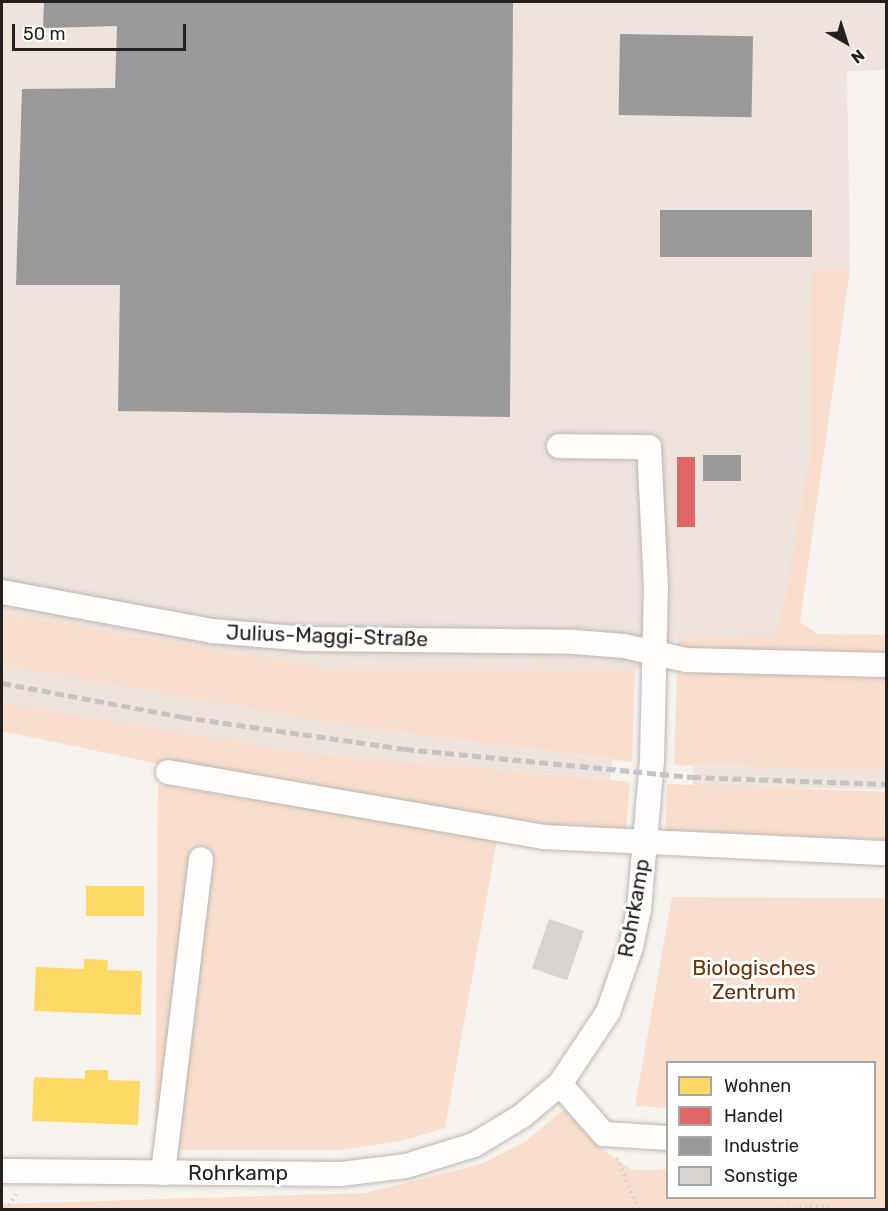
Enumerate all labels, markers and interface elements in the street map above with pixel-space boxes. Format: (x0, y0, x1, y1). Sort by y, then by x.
scale bar (15, 12, 189, 50)
north arrow (816, 12, 876, 72)
text: 50 m (23, 23, 66, 45)
text: N (847, 45, 868, 67)
street label: Julius-Maggi-Straße (226, 620, 428, 652)
street label: Rohrkamp (613, 857, 655, 959)
park label: Biologisches Zentrum (692, 955, 816, 1005)
legend (666, 1061, 876, 1199)
text: Wohnen (724, 1075, 791, 1097)
text: Handel (724, 1105, 783, 1127)
text: Industrie (724, 1135, 799, 1157)
street label: Rohrkamp (188, 1160, 288, 1186)
text: Sonstige (724, 1165, 798, 1187)

